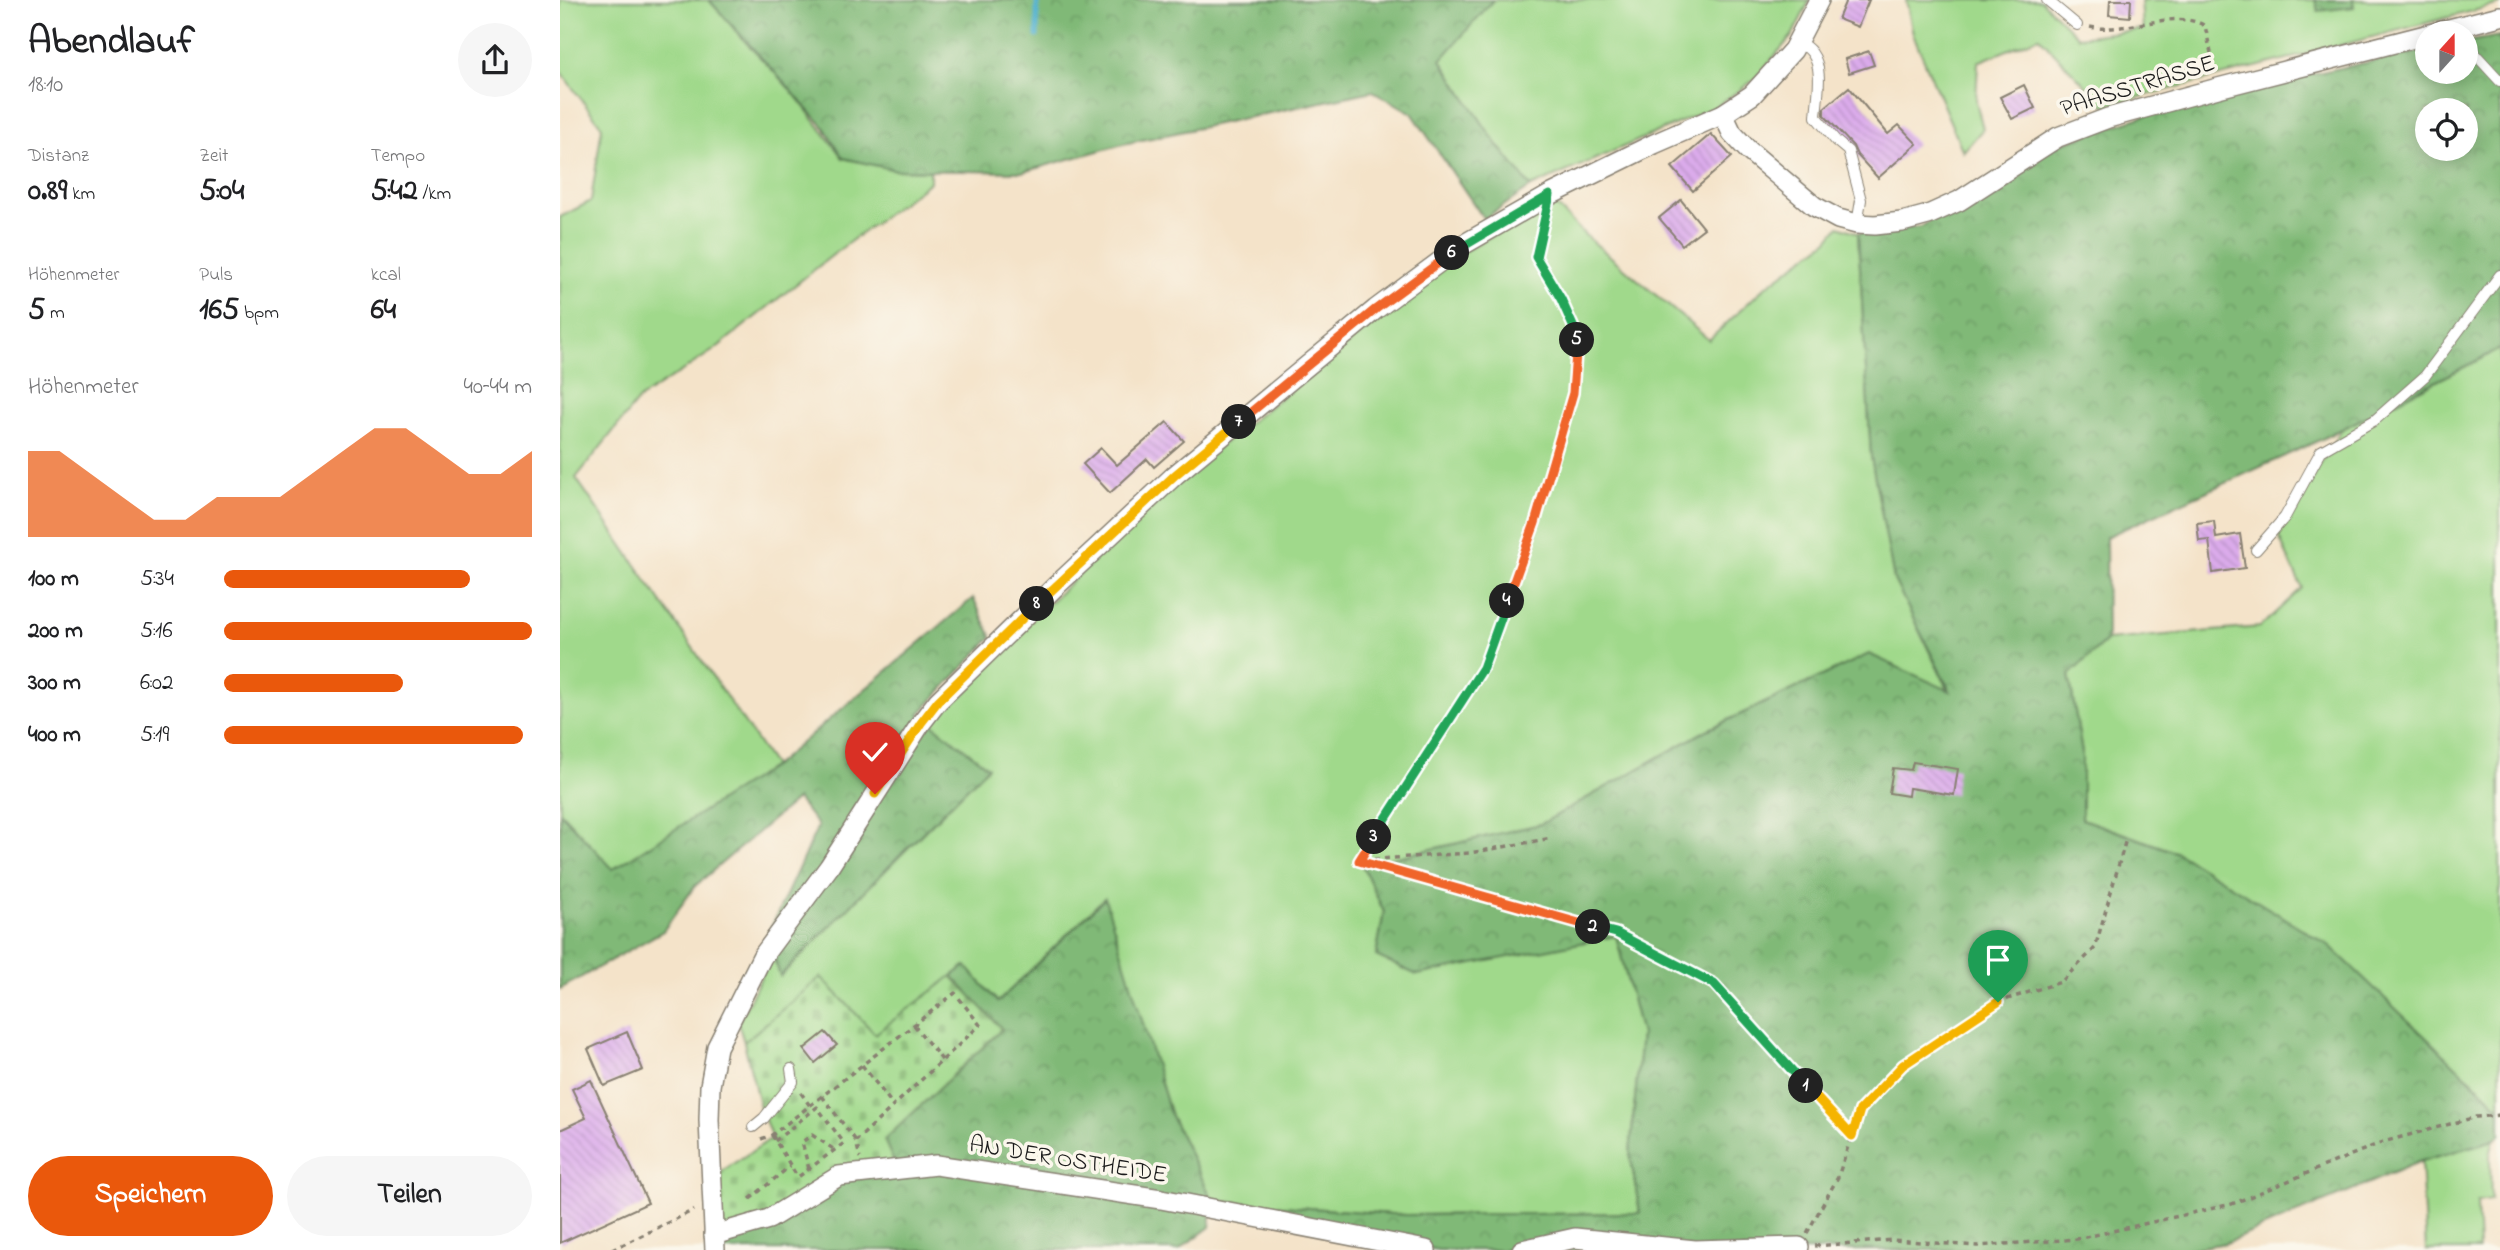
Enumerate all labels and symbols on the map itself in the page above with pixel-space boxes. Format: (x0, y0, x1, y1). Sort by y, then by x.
north arrow (2415, 21, 2478, 84)
street label: PAASSTRASSE (2056, 47, 2220, 127)
pin: 6 (1434, 236, 1470, 270)
pin: 5 (1560, 322, 1594, 358)
pin: 7 (1222, 404, 1256, 440)
pin: 4 (1490, 584, 1524, 618)
pin: 8 (1020, 586, 1054, 622)
pin (845, 722, 905, 794)
pin: 3 (1356, 820, 1392, 854)
pin: 2 (1576, 909, 1610, 944)
pin (1968, 930, 2028, 1002)
pin: 1 (1788, 1068, 1824, 1104)
street label: AN DER OSTHEIDE (967, 1128, 1169, 1194)

